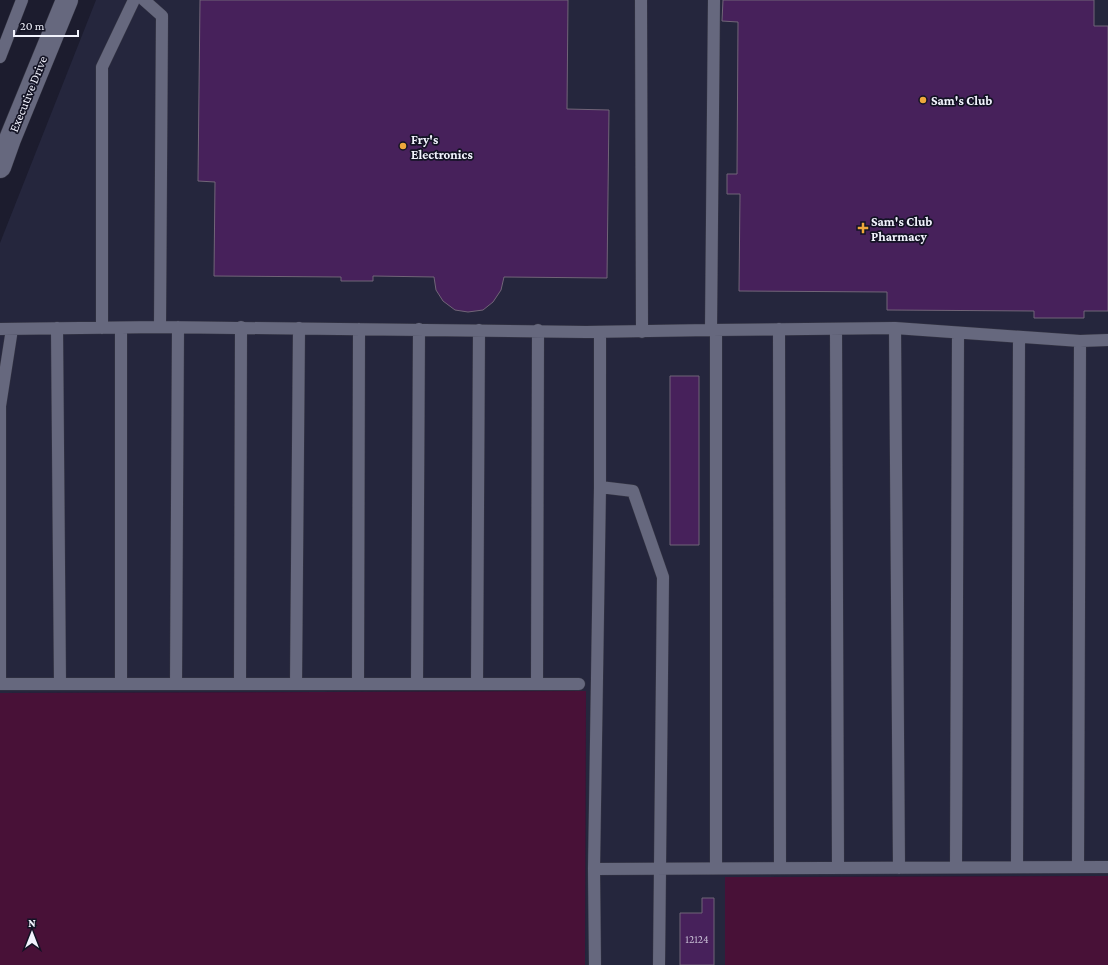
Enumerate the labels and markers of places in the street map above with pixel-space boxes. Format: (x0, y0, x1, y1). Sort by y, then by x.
place label: Sam's Club (931, 93, 992, 108)
marker: Sam's Club (918, 95, 928, 105)
place label: Fry's Electronics (411, 132, 473, 162)
marker: Fry's Electronics (398, 141, 408, 151)
place label: Sam's Club Pharmacy (871, 214, 932, 244)
marker: Sam's Club Pharmacy (858, 223, 868, 233)

